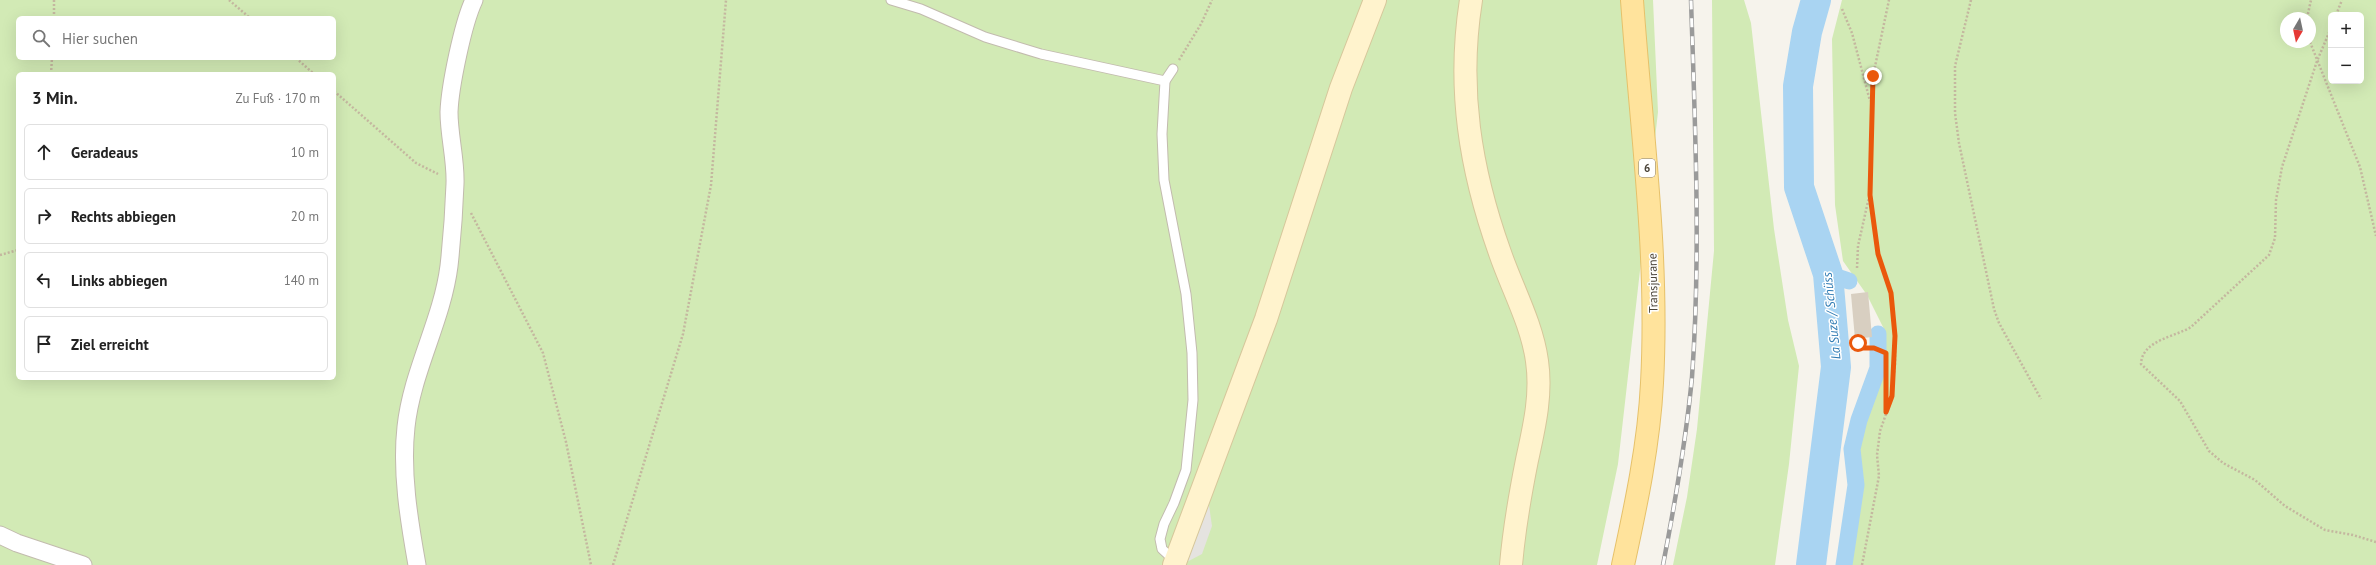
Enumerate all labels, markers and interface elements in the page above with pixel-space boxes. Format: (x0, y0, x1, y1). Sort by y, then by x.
north arrow (2280, 12, 2316, 48)
map controls (2328, 12, 2364, 84)
button: + (2328, 12, 2364, 48)
search box (16, 16, 336, 60)
icon: search (30, 27, 52, 49)
text: Hier suchen (62, 29, 138, 48)
button: − (2328, 48, 2364, 84)
route end (1864, 67, 1882, 85)
text: 3 Min. (32, 87, 78, 109)
text: Zu Fuß · 170 m (236, 90, 320, 107)
icon: ahead (33, 141, 55, 163)
text: Geradeaus (71, 143, 138, 162)
text: 10 m (291, 144, 319, 161)
road number: 6 (1639, 159, 1655, 177)
icon: right (33, 205, 55, 227)
text: Rechts abbiegen (71, 207, 176, 226)
text: 20 m (291, 208, 319, 225)
street label: Transjurane (1644, 253, 1661, 313)
icon: left (33, 269, 55, 291)
text: Links abbiegen (71, 271, 167, 290)
water label: La Suze / Schüss (1818, 271, 1845, 360)
text: 140 m (284, 272, 319, 289)
icon: arrive (33, 333, 55, 355)
route start (1849, 334, 1867, 352)
text: Ziel erreicht (71, 335, 149, 354)

